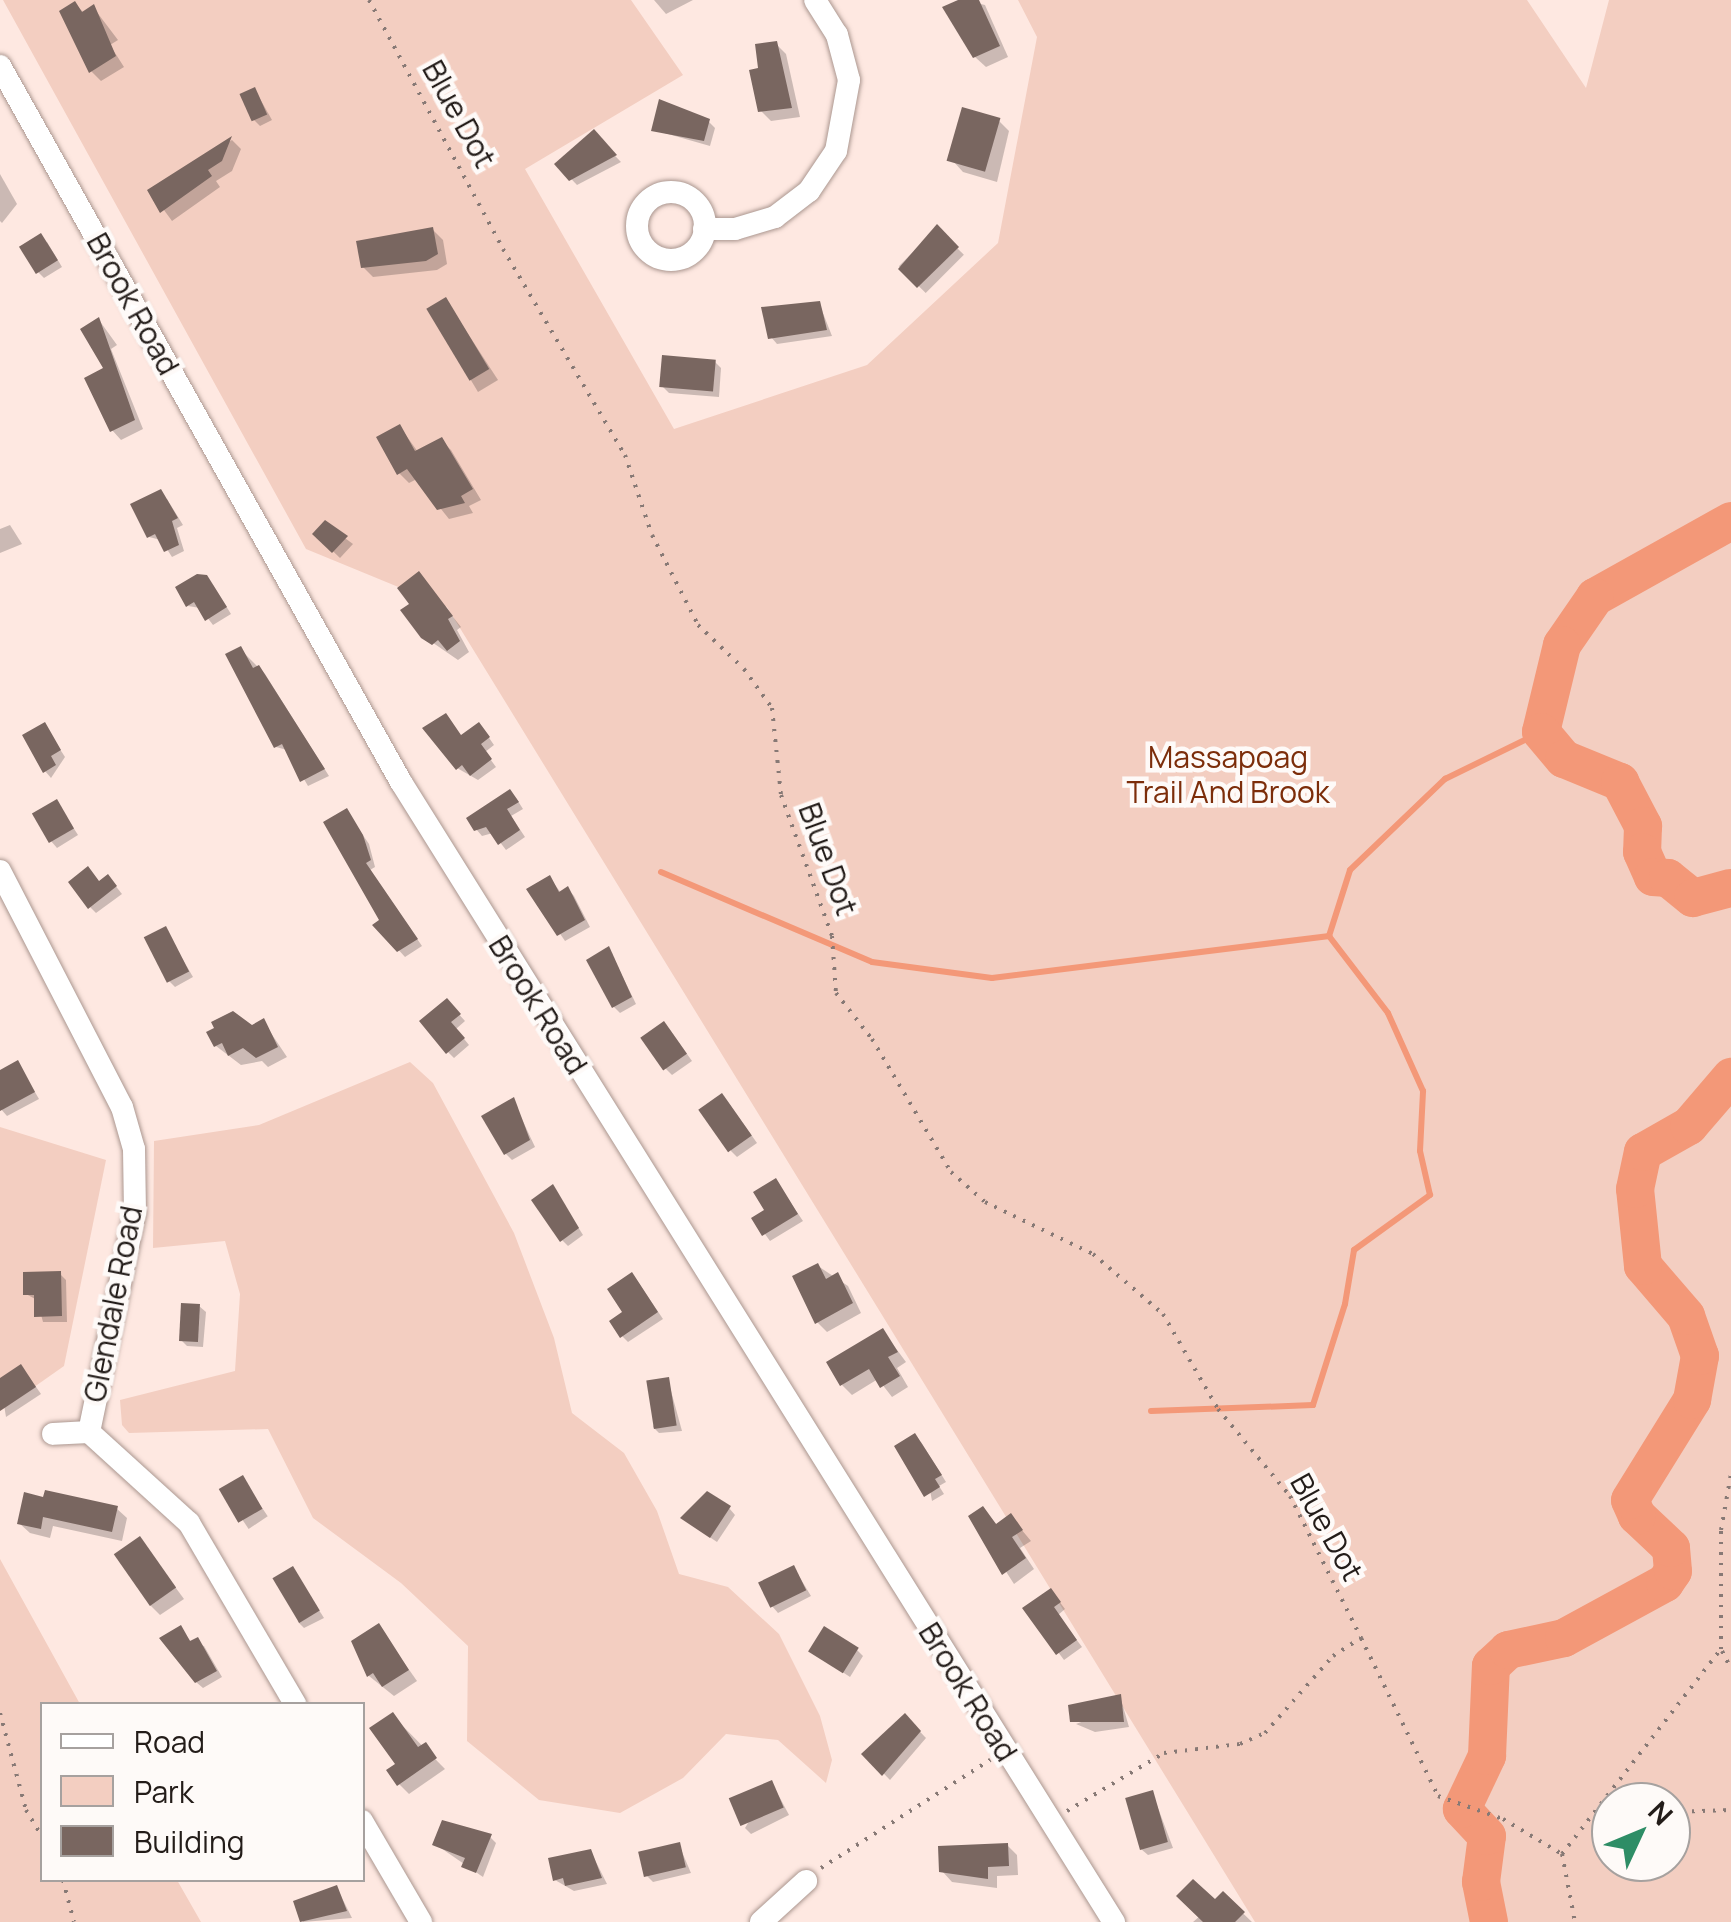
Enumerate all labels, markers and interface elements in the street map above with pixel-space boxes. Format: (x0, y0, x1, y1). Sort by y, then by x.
street label: Blue Dot (415, 54, 503, 174)
street label: Brook Road (79, 227, 187, 381)
park label: Massapoag Trail And Brook (1126, 739, 1330, 810)
street label: Blue Dot (791, 798, 865, 920)
street label: Brook Road (481, 929, 595, 1081)
street label: Glendale Road (76, 1203, 150, 1405)
street label: Blue Dot (1283, 1467, 1371, 1587)
street label: Brook Road (911, 1616, 1025, 1768)
legend (40, 1702, 365, 1882)
text: Road (134, 1721, 205, 1762)
text: Park (134, 1771, 194, 1812)
north arrow (1591, 1782, 1691, 1882)
text: N (1640, 1792, 1682, 1833)
text: Building (134, 1821, 245, 1862)

